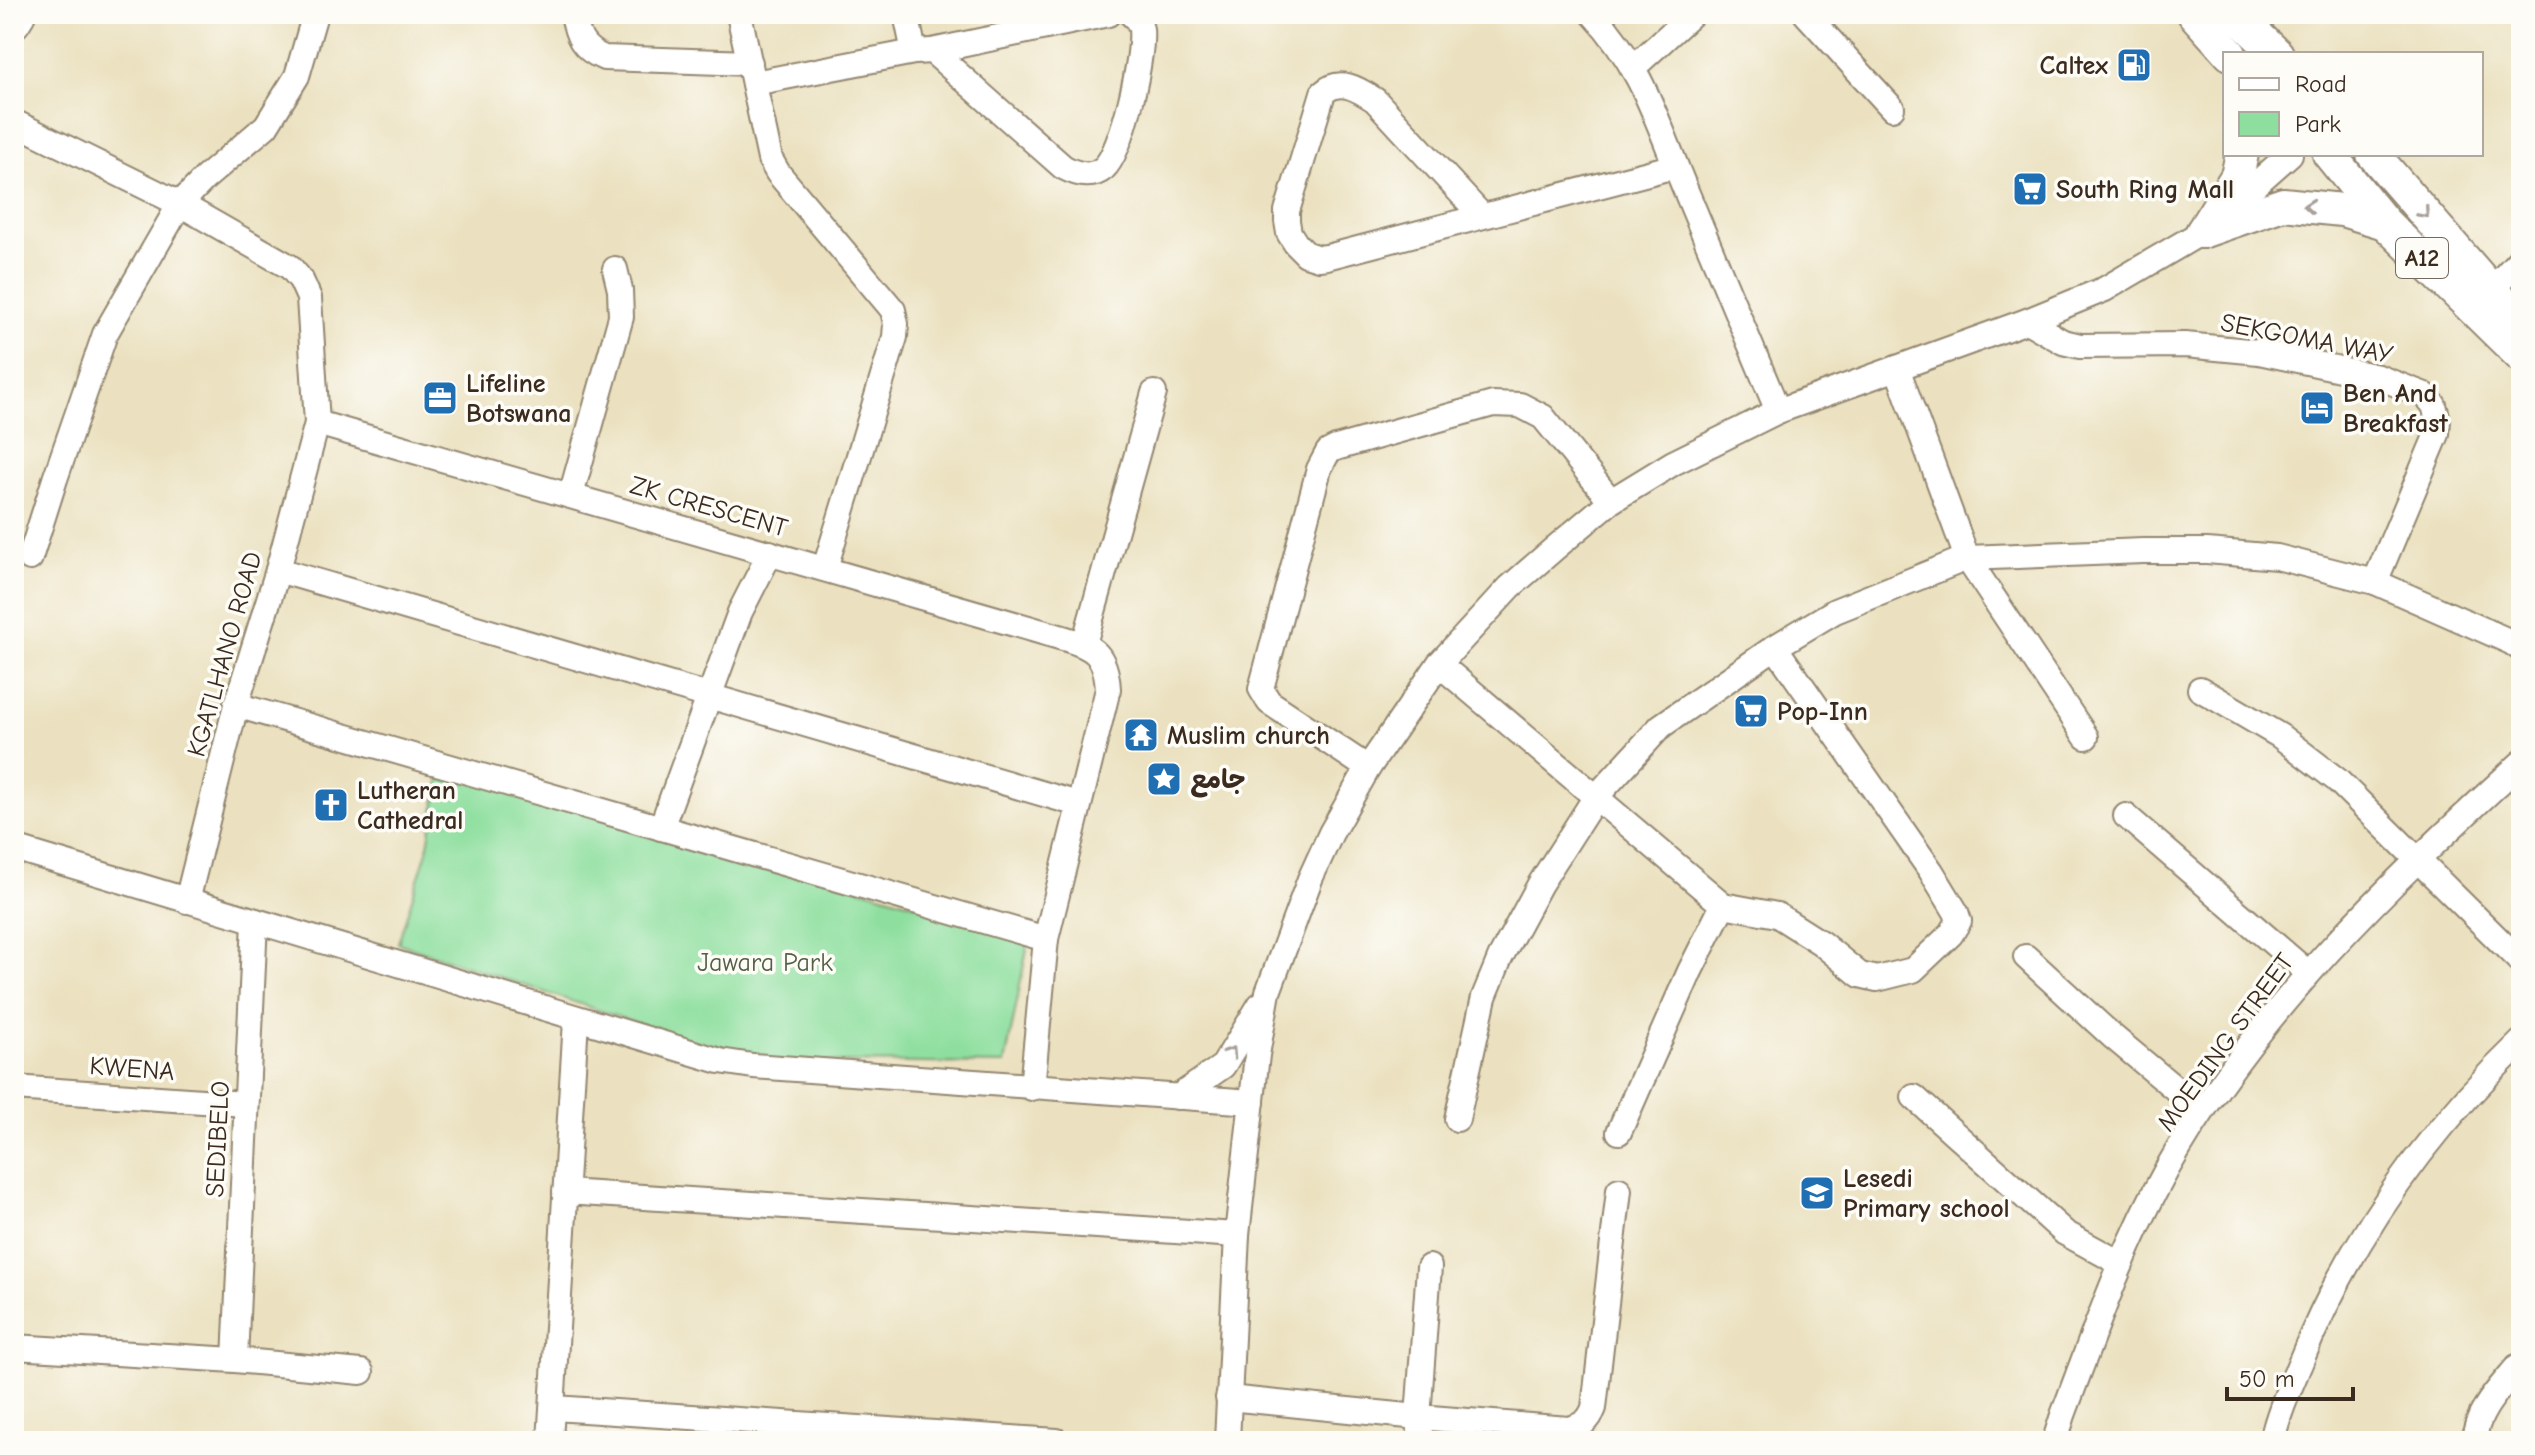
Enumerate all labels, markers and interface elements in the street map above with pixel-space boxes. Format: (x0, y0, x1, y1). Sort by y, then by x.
fuel station icon: Caltex (2115, 46, 2153, 84)
place label: Caltex (2040, 51, 2108, 81)
legend (2223, 52, 2483, 156)
text: Road (2295, 70, 2347, 98)
text: Park (2295, 110, 2341, 138)
supermarket icon: South Ring Mall (2011, 170, 2049, 208)
place label: South Ring Mall (2056, 175, 2234, 205)
one-way arrow (2302, 198, 2315, 215)
one-way arrow (2414, 203, 2429, 218)
road number: A12 (2396, 238, 2448, 278)
street label: SEKGOMA WAY (2218, 308, 2396, 370)
place label: Lifeline Botswana (466, 369, 571, 429)
office icon: Lifeline Botswana (421, 379, 459, 417)
place label: Ben And Breakfast (2343, 379, 2448, 439)
hotel icon: Ben And Breakfast (2298, 389, 2336, 427)
street label: ZK CRESCENT (627, 470, 791, 544)
street label: KGATLHANO ROAD (181, 548, 269, 760)
supermarket icon: Pop-Inn (1732, 692, 1770, 730)
place label: Pop-Inn (1777, 697, 1868, 727)
temple icon: Muslim church (1122, 716, 1160, 754)
place label: Muslim church (1167, 721, 1330, 751)
place icon: جامع (1145, 760, 1183, 798)
place label: جامع (1190, 765, 1245, 798)
place label: Lutheran Cathedral (357, 776, 463, 836)
church icon: Lutheran Cathedral (312, 786, 350, 824)
street label: MOEDING STREET (2151, 947, 2301, 1137)
park label: Jawara Park (697, 948, 833, 978)
one-way arrow (1222, 1046, 1237, 1061)
street label: KWENA (88, 1051, 175, 1087)
street label: SEDIBELO (200, 1080, 236, 1198)
place label: Lesedi Primary school (1843, 1164, 2010, 1224)
school or university icon: Lesedi Primary school (1798, 1174, 1836, 1212)
scale bar (2227, 1351, 2353, 1401)
text: 50 m (2239, 1365, 2295, 1393)

